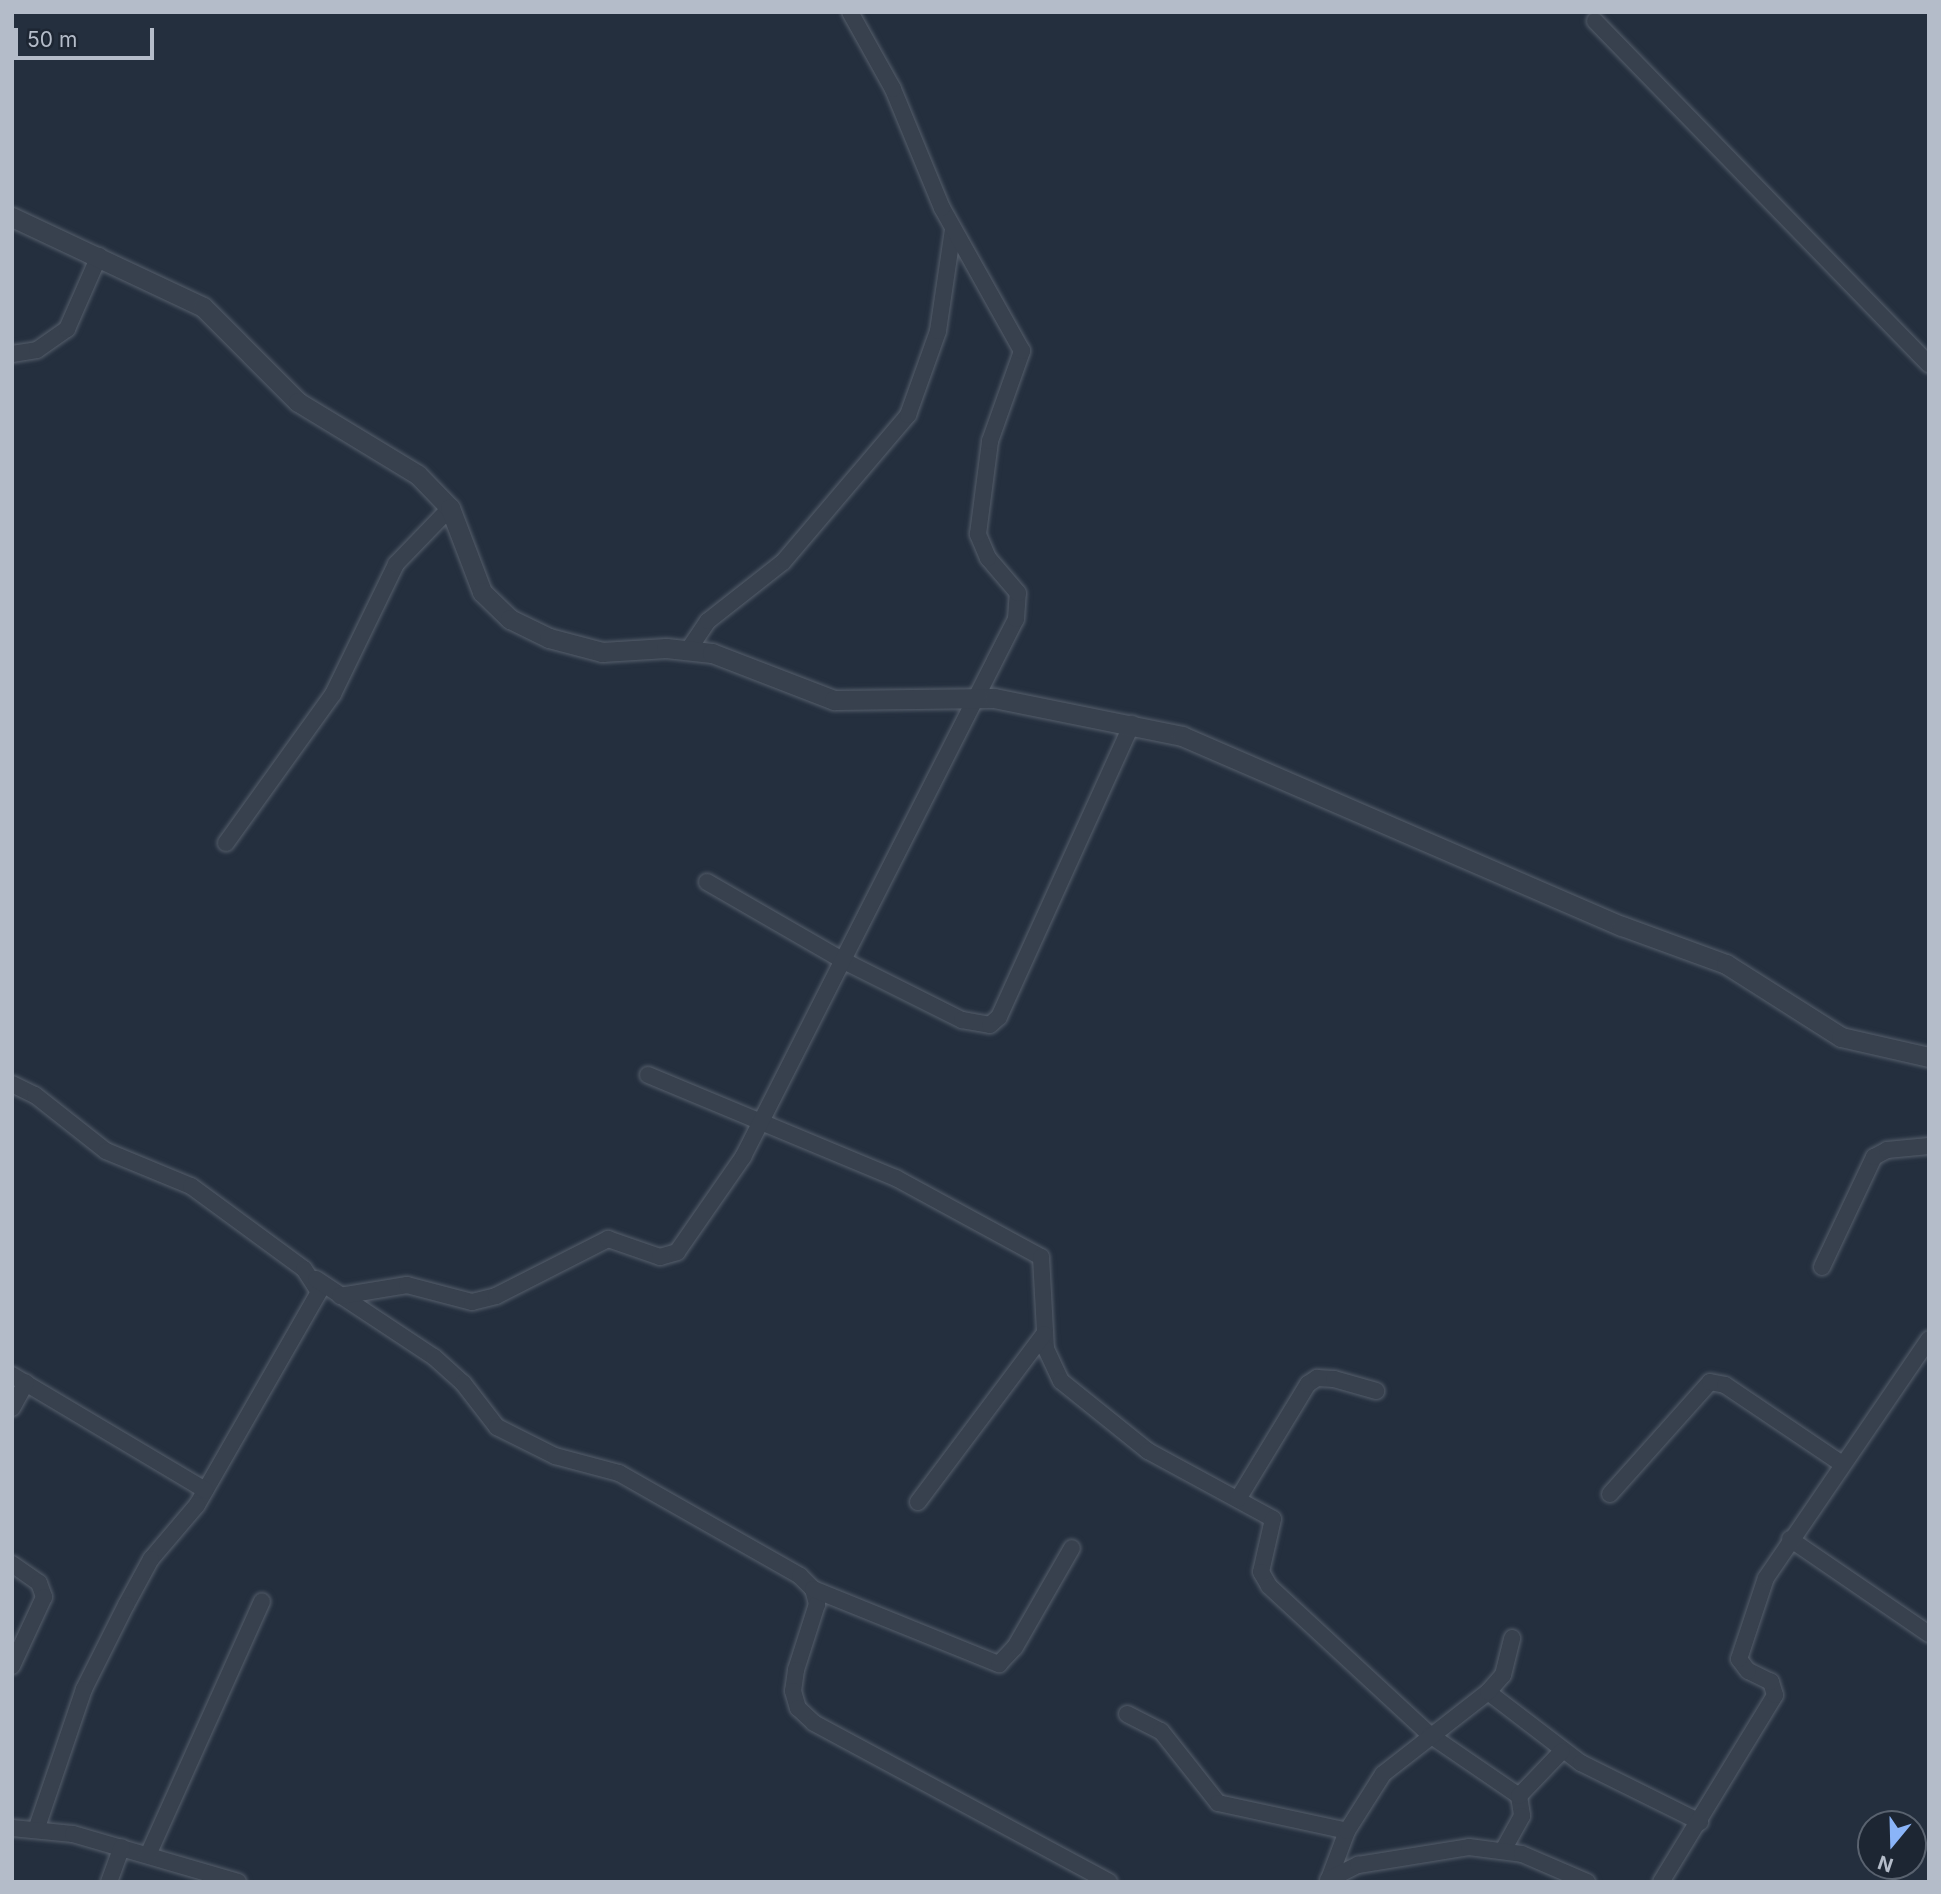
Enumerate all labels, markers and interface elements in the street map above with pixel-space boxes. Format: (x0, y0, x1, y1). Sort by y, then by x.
scale bar (18, 14, 158, 58)
text: 50 m (27, 27, 77, 52)
north arrow (1857, 1810, 1927, 1880)
text: N (1875, 1850, 1896, 1877)

